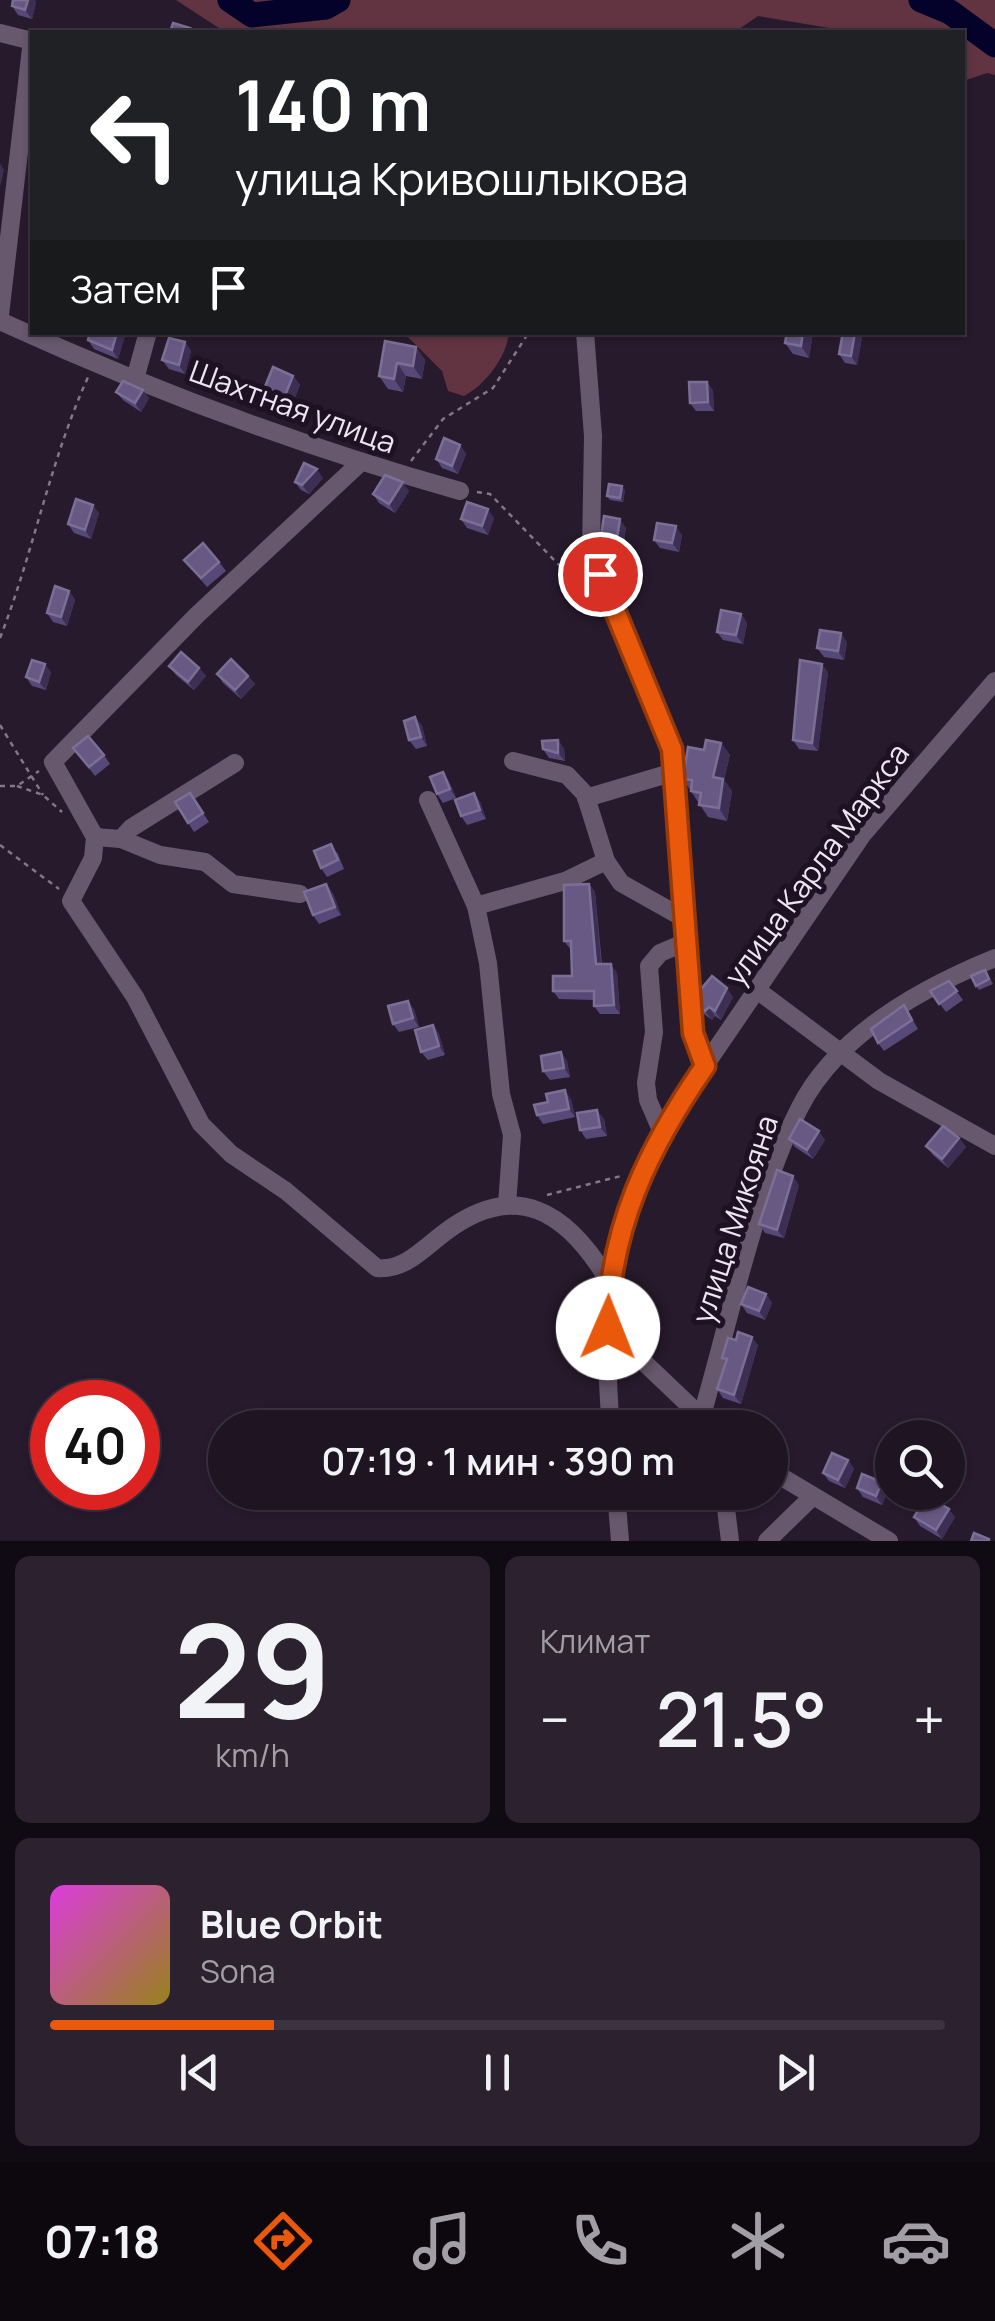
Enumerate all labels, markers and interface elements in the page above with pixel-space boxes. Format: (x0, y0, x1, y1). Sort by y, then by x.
text: 140 m (235, 56, 431, 152)
icon: left (70, 70, 200, 200)
text: улица Кривошлыкова (235, 147, 689, 209)
icon: arrive (201, 260, 256, 315)
text: Затем (70, 262, 181, 314)
street label: Шахтная улица (184, 350, 402, 462)
pin (558, 532, 643, 617)
icon: arrive (573, 547, 628, 602)
street label: улица Карла Маркса (714, 735, 918, 993)
street label: улица Микояна (681, 1110, 787, 1328)
position arrow (556, 1276, 660, 1380)
speed limit sign: 40 (30, 1380, 160, 1510)
map controls (875, 1420, 965, 1510)
button: search (875, 1420, 965, 1510)
text: 07:19 · 1 мин · 390 m (321, 1434, 675, 1486)
text: 29 (173, 1579, 332, 1757)
text: Климат (540, 1619, 650, 1663)
text: 21.5° (656, 1667, 827, 1770)
text: − (540, 1681, 570, 1757)
text: + (913, 1681, 945, 1757)
text: km/h (215, 1733, 290, 1777)
text: Blue Orbit (200, 1897, 383, 1949)
text: Sona (200, 1949, 275, 1993)
icon: previous (172, 2045, 227, 2100)
icon: pause (470, 2045, 525, 2100)
icon: next (768, 2045, 823, 2100)
icon: directions (248, 2206, 318, 2276)
icon: music (407, 2206, 477, 2276)
icon: phone (565, 2206, 635, 2276)
icon: climate (723, 2206, 793, 2276)
icon: car (881, 2206, 951, 2276)
text: 07:18 (44, 2210, 160, 2272)

